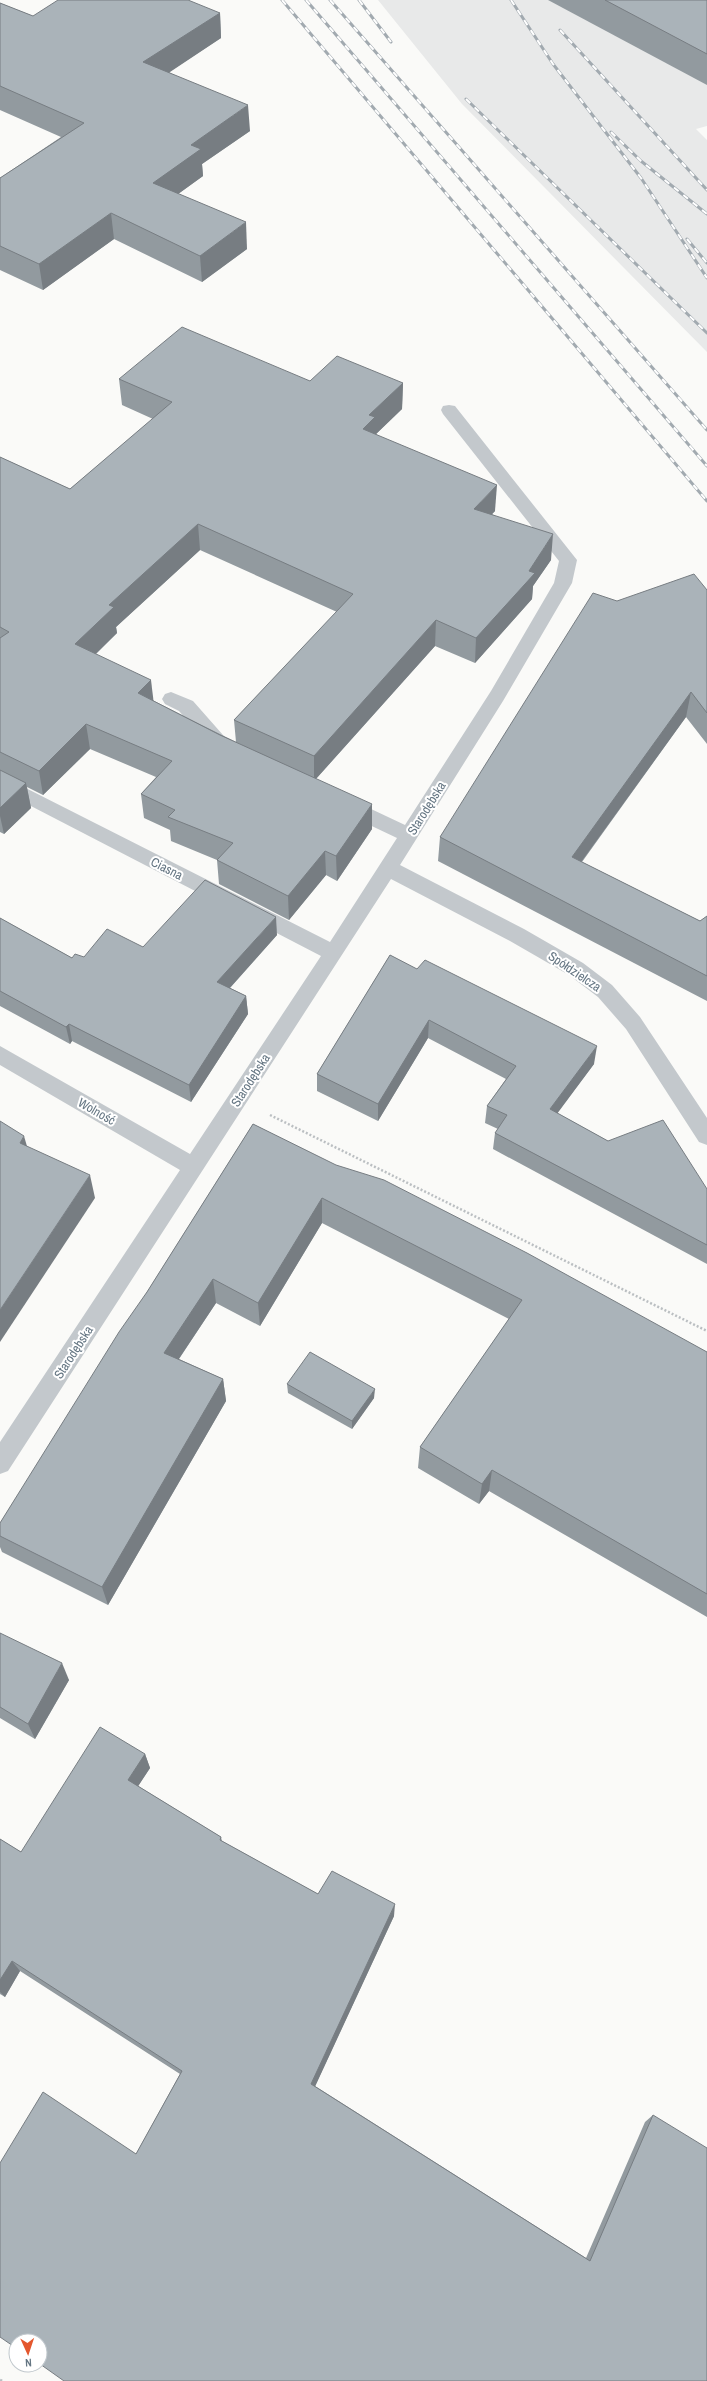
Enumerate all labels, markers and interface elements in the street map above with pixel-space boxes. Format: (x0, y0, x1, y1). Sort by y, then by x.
street label: Starodębska (403, 778, 450, 838)
street label: Ciasna (148, 853, 186, 884)
street label: Spółdzielcza (545, 947, 605, 995)
street label: Starodębska (227, 1050, 274, 1110)
street label: Wolność (75, 1094, 119, 1129)
street label: Starodębska (50, 1322, 97, 1382)
north arrow (8, 2333, 48, 2373)
text: N (25, 2356, 32, 2370)

